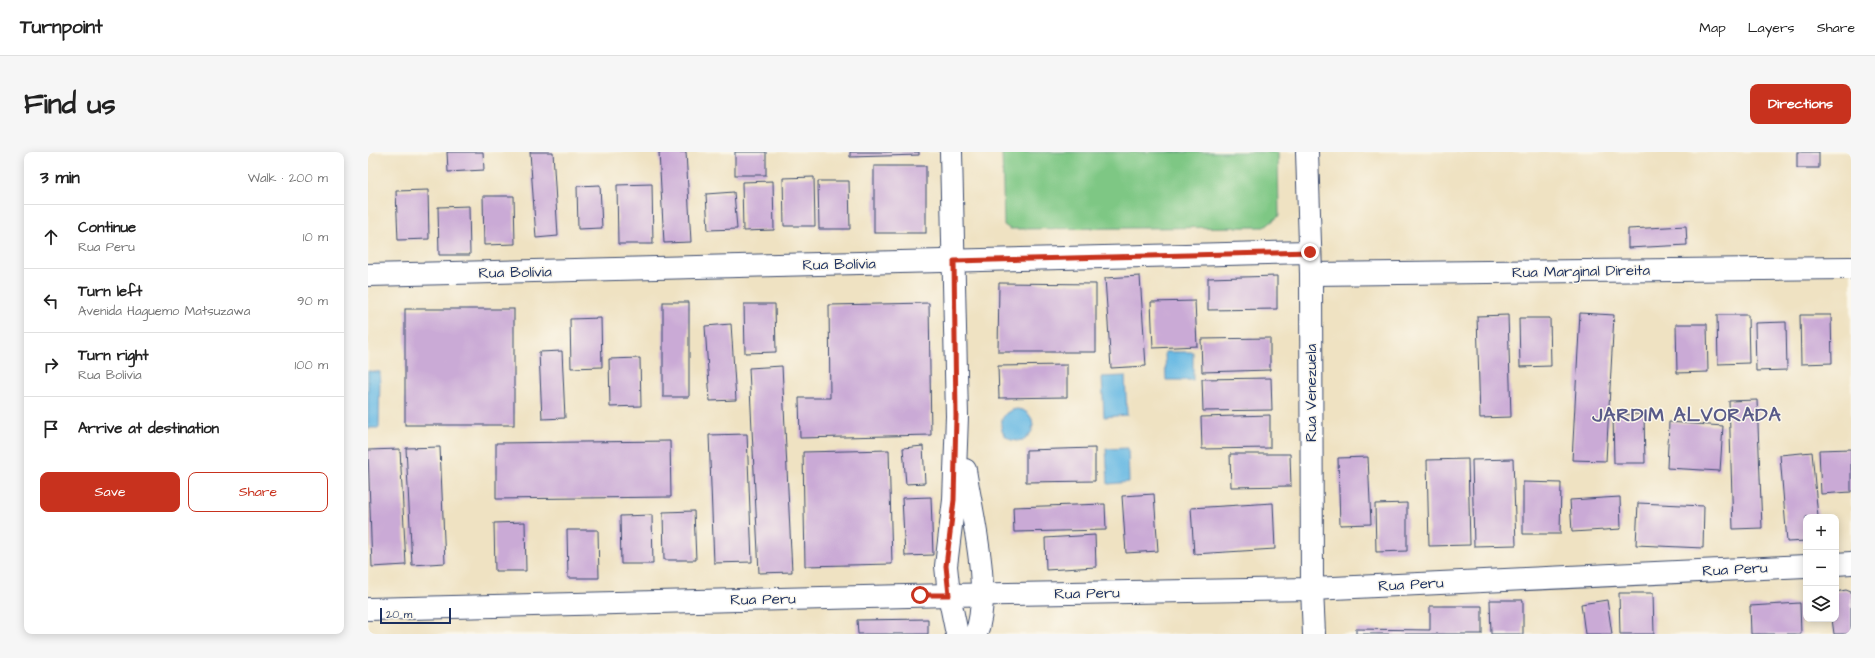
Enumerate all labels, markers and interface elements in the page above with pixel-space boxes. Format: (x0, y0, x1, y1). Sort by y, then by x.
text: Turnpoint (20, 14, 103, 41)
text: Map (1699, 18, 1726, 38)
text: Layers (1748, 18, 1795, 38)
text: Share (1817, 18, 1855, 38)
button: Directions (1750, 84, 1851, 124)
text: Find us (24, 85, 115, 124)
text: 3 min (40, 166, 80, 190)
text: Walk · 200 m (248, 169, 328, 187)
text: Continue (78, 217, 136, 238)
icon: ahead (40, 226, 62, 248)
text: 10 m (303, 228, 328, 246)
text: Rua Peru (78, 238, 135, 256)
route end (1301, 243, 1319, 261)
street label: Rua Bolívia (802, 253, 876, 276)
street label: Rua Marginal Direita (1512, 260, 1651, 284)
street label: Rua Bolívia (478, 261, 552, 284)
text: Turn left (78, 281, 142, 302)
icon: left (40, 290, 62, 312)
text: 90 m (297, 292, 328, 310)
text: Avenida Haguemo Matsuzawa (78, 302, 250, 320)
street label: Rua Venezuela (1301, 344, 1322, 442)
text: Turn right (78, 345, 149, 366)
icon: right (40, 354, 62, 376)
text: 100 m (295, 356, 328, 374)
text: Rua Bolívia (78, 366, 142, 384)
district label: JARDIM ALVORADA (1591, 402, 1782, 429)
icon: arrive (40, 418, 62, 440)
text: Arrive at destination (78, 418, 219, 439)
button: Save (40, 472, 180, 512)
button: Share (188, 472, 328, 512)
map controls (1803, 514, 1839, 622)
button: + (1803, 514, 1839, 550)
button: − (1803, 550, 1839, 586)
street label: Rua Peru (1702, 557, 1769, 582)
street label: Rua Peru (1378, 572, 1445, 597)
street label: Rua Peru (1054, 582, 1120, 605)
route start (911, 586, 929, 604)
button: layers (1803, 586, 1839, 622)
street label: Rua Peru (730, 588, 796, 611)
scale bar (380, 606, 451, 625)
text: 20 m (386, 607, 412, 622)

